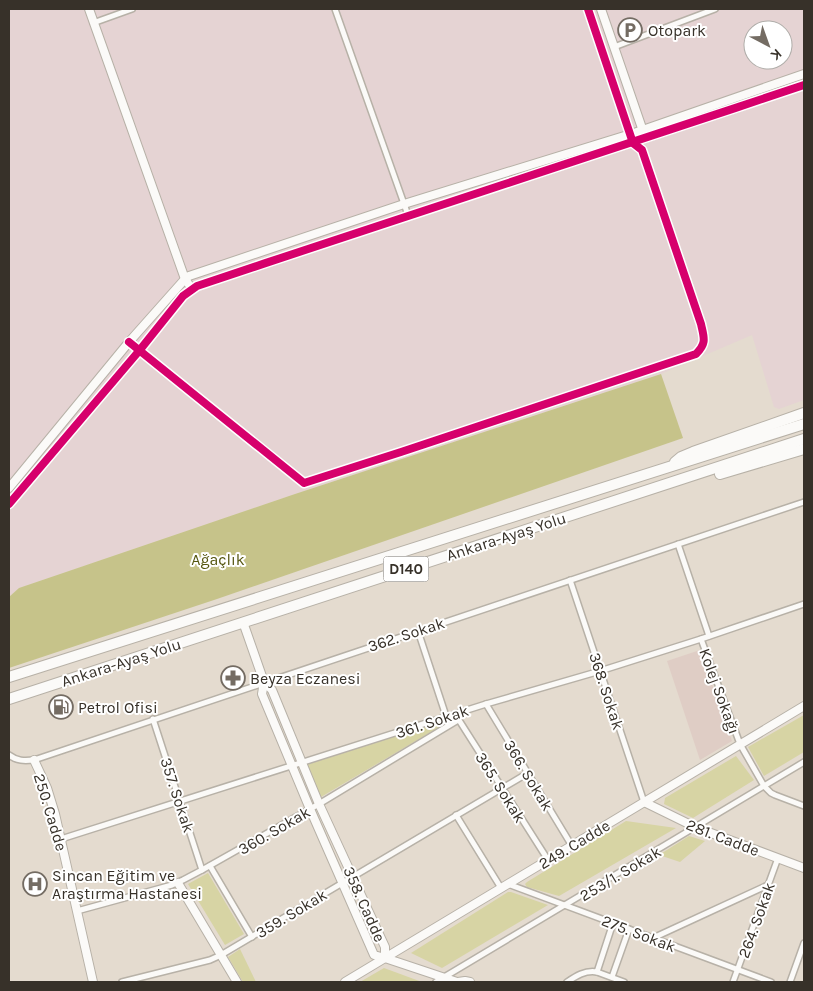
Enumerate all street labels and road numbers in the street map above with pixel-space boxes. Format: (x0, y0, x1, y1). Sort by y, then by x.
street label: Ankara-Ayaş Yolu (444, 508, 568, 565)
road number: D140 (384, 556, 428, 582)
street label: 362. Sokak (365, 613, 447, 656)
street label: Ankara-Ayaş Yolu (59, 634, 183, 691)
street label: Kolej Sokağı (695, 646, 744, 737)
street label: 368. Sokak (585, 650, 628, 732)
street label: 361. Sokak (393, 701, 471, 742)
street label: 366. Sokak (500, 736, 557, 814)
street label: 365. Sokak (471, 748, 530, 826)
street label: 357. Sokak (156, 755, 199, 835)
street label: 250. Cadde (30, 771, 71, 853)
street label: 360. Sokak (235, 802, 314, 859)
street label: 281. Cadde (684, 815, 762, 860)
street label: 249. Cadde (535, 816, 613, 873)
street label: 253/1. Sokak (576, 842, 665, 905)
street label: 358. Cadde (339, 863, 390, 945)
street label: 264. Sokak (734, 880, 779, 961)
street label: 359. Sokak (252, 885, 330, 942)
street label: 275. Sokak (599, 911, 679, 956)

